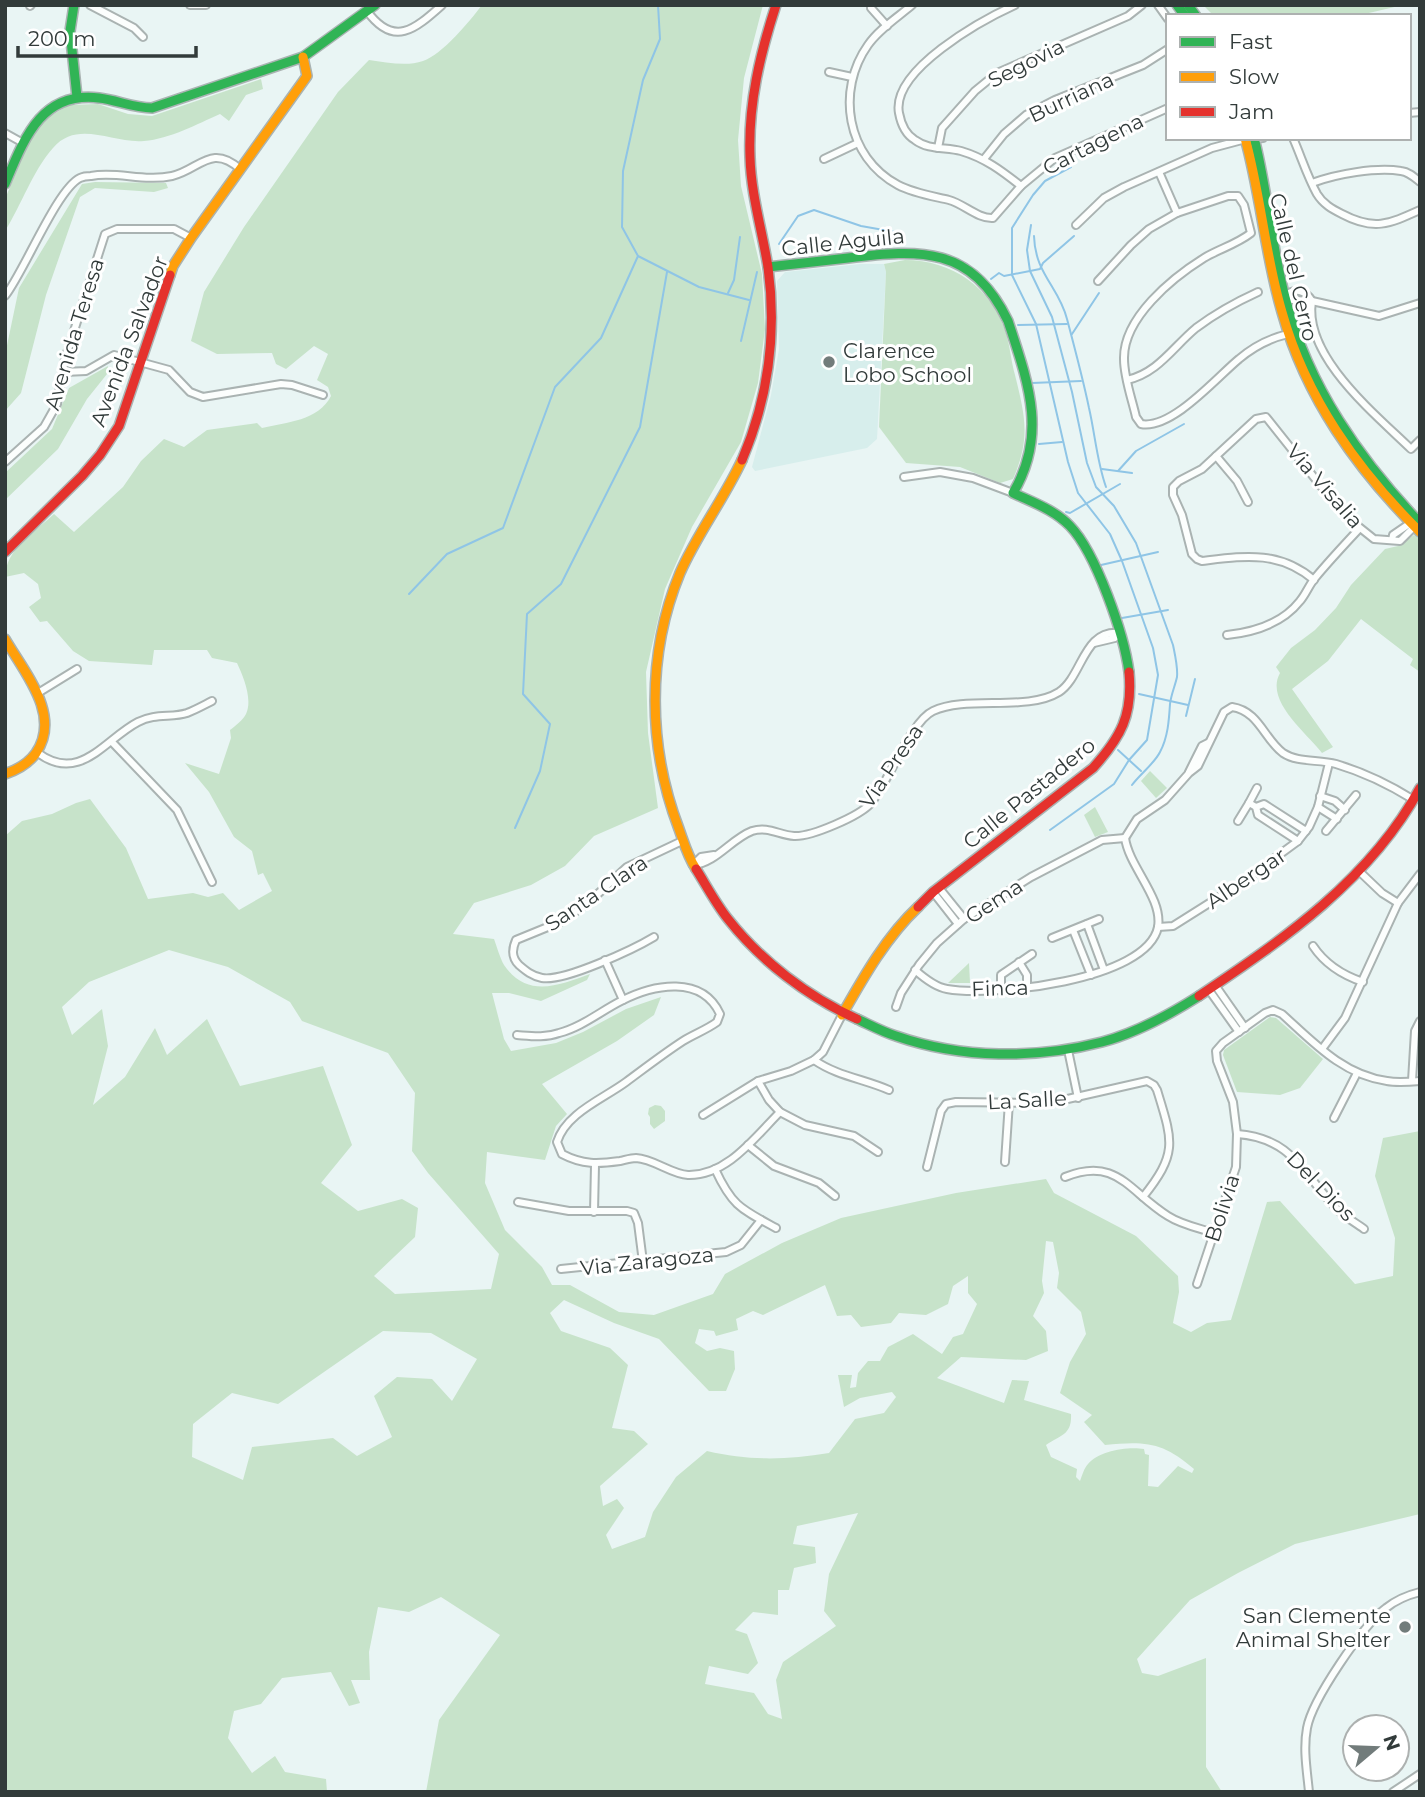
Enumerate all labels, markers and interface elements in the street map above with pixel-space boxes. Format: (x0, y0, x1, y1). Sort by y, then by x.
scale bar (18, 14, 196, 58)
legend (1166, 14, 1411, 140)
text: 200 m (28, 26, 95, 51)
text: Fast (1229, 29, 1273, 54)
street label: Segovia (984, 33, 1068, 93)
text: Slow (1229, 64, 1279, 89)
street label: Burriana (1024, 66, 1118, 128)
text: Jam (1228, 99, 1274, 124)
street label: Cartagena (1038, 108, 1148, 180)
street label: Calle del Cerro (1265, 190, 1323, 344)
street label: Calle Aguila (780, 223, 906, 261)
street label: Avenida Salvador (85, 252, 173, 430)
street label: Avenida Teresa (39, 255, 109, 413)
place label: Clarence Lobo School (843, 338, 972, 387)
marker: Clarence Lobo School (821, 354, 837, 370)
street label: Via Visalia (1281, 439, 1369, 533)
street label: Via Presa (854, 719, 928, 813)
street label: Calle Pastadero (958, 732, 1100, 854)
street label: Albergar (1201, 842, 1291, 914)
street label: Santa Clara (540, 850, 652, 936)
street label: Gema (961, 873, 1027, 929)
street label: Finca (971, 975, 1029, 1001)
street label: La Salle (987, 1085, 1067, 1115)
street label: Del Dios (1282, 1146, 1360, 1226)
street label: Bolivia (1199, 1171, 1245, 1245)
street label: Via Zaragoza (579, 1242, 715, 1280)
place label: San Clemente Animal Shelter (1236, 1603, 1391, 1652)
marker: San Clemente Animal Shelter (1397, 1619, 1413, 1635)
north arrow (1341, 1713, 1411, 1783)
text: N (1378, 1732, 1405, 1754)

